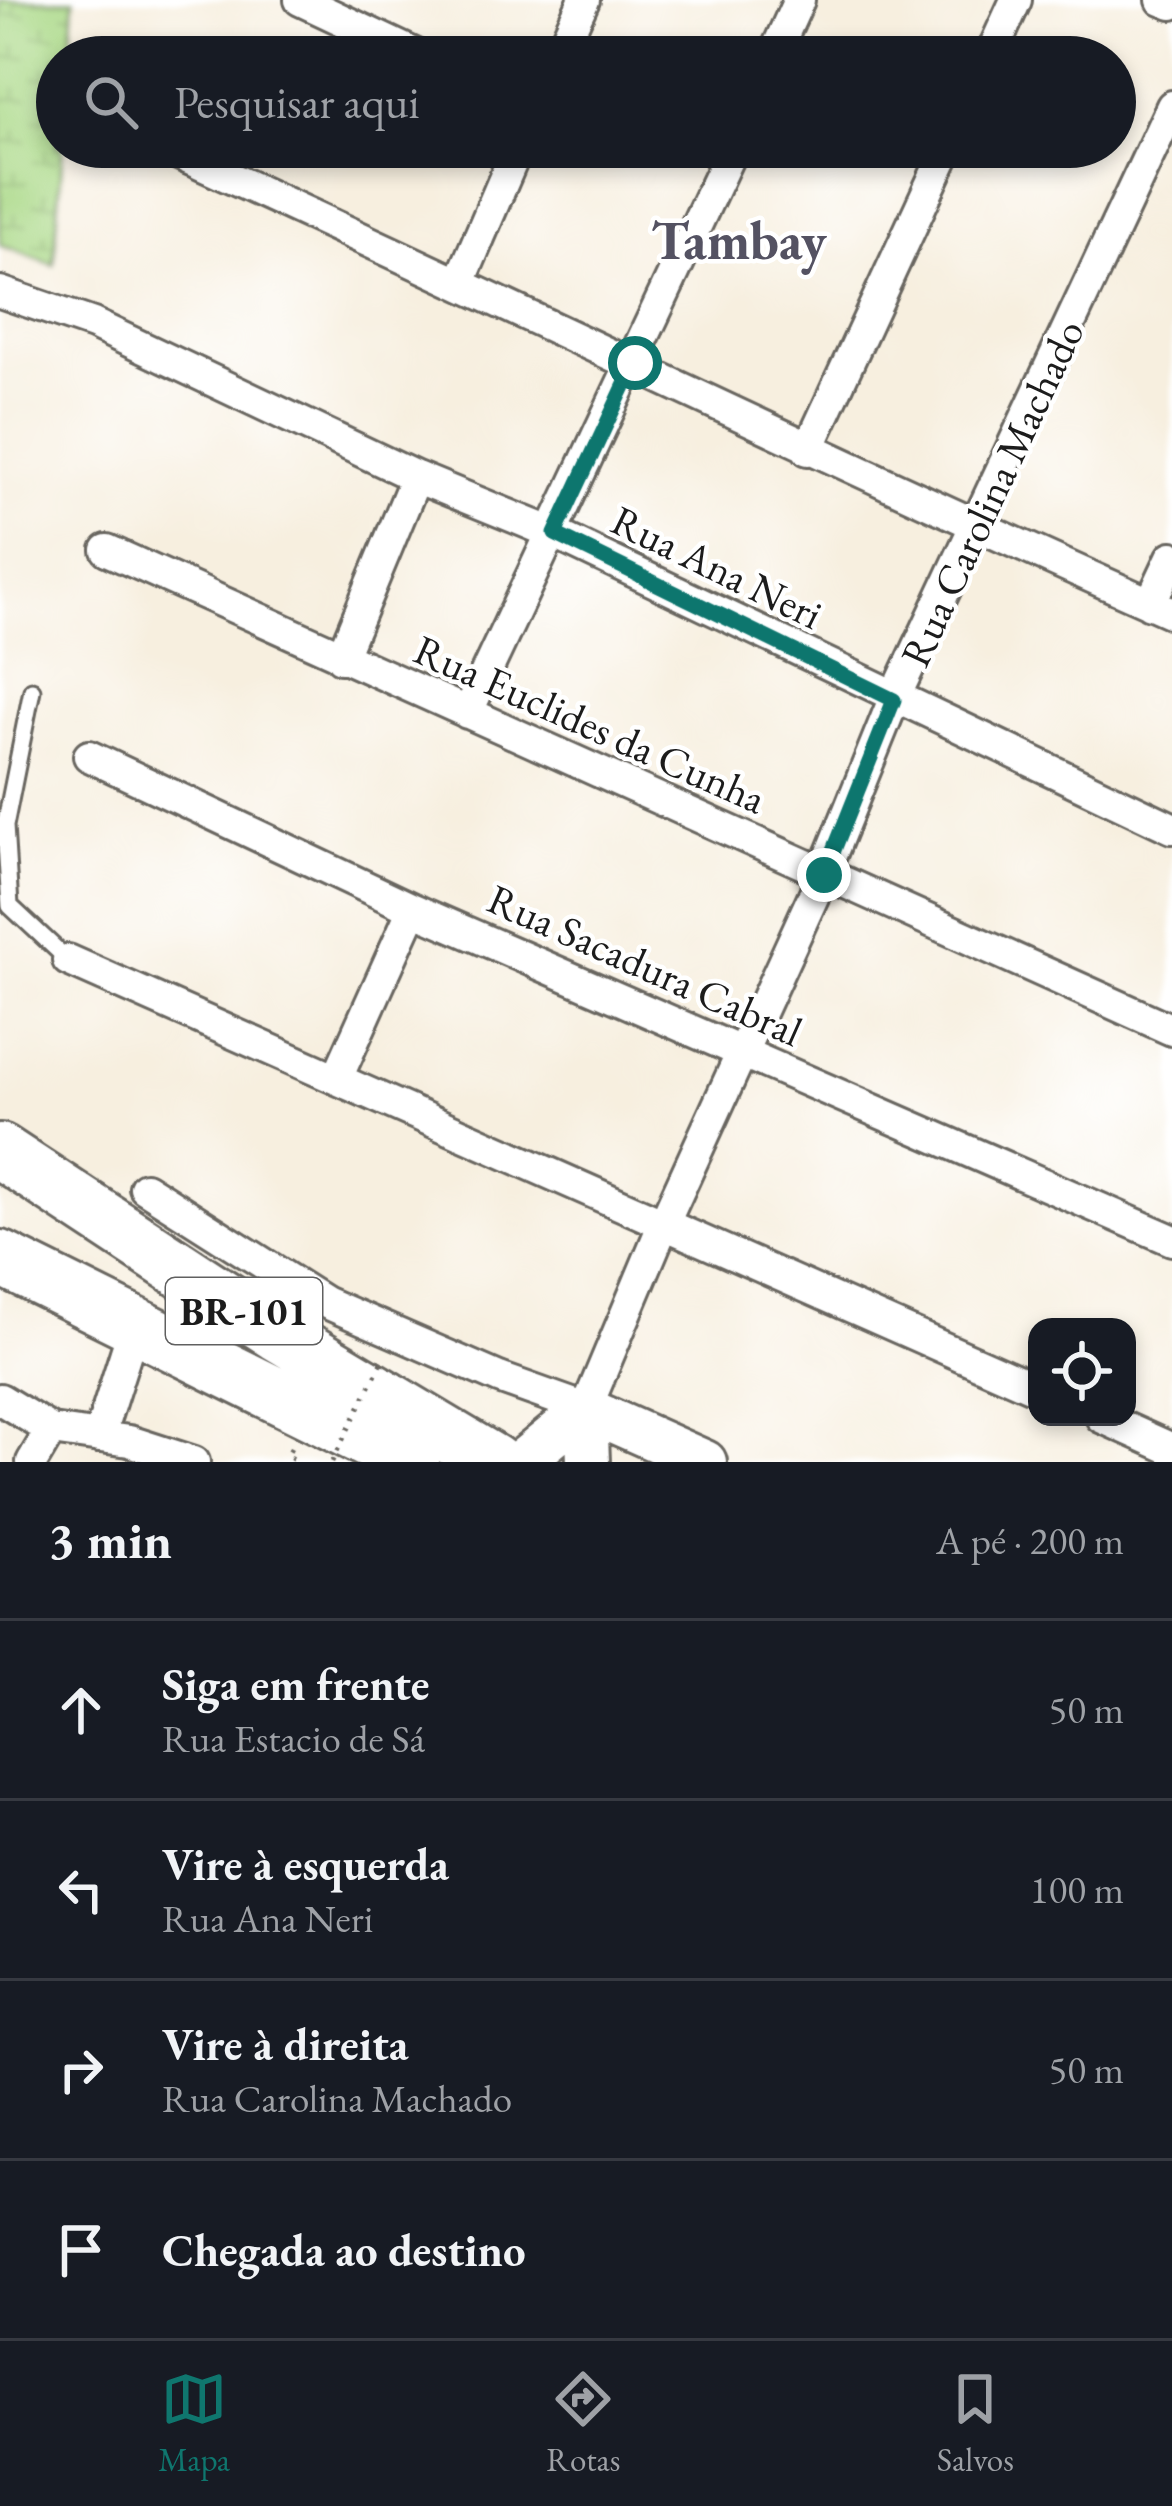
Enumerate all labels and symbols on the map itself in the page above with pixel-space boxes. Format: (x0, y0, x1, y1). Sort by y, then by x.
district label: Tambay (651, 205, 828, 275)
street label: Rua Carolina Machado (887, 311, 1097, 675)
route start (608, 336, 662, 390)
street label: Rua Ana Neri (603, 492, 831, 642)
street label: Rua Euclides da Cunha (406, 622, 775, 826)
route end (797, 848, 851, 902)
street label: Rua Sacadura Cabral (479, 871, 811, 1059)
road number: BR-101 (166, 1278, 322, 1344)

